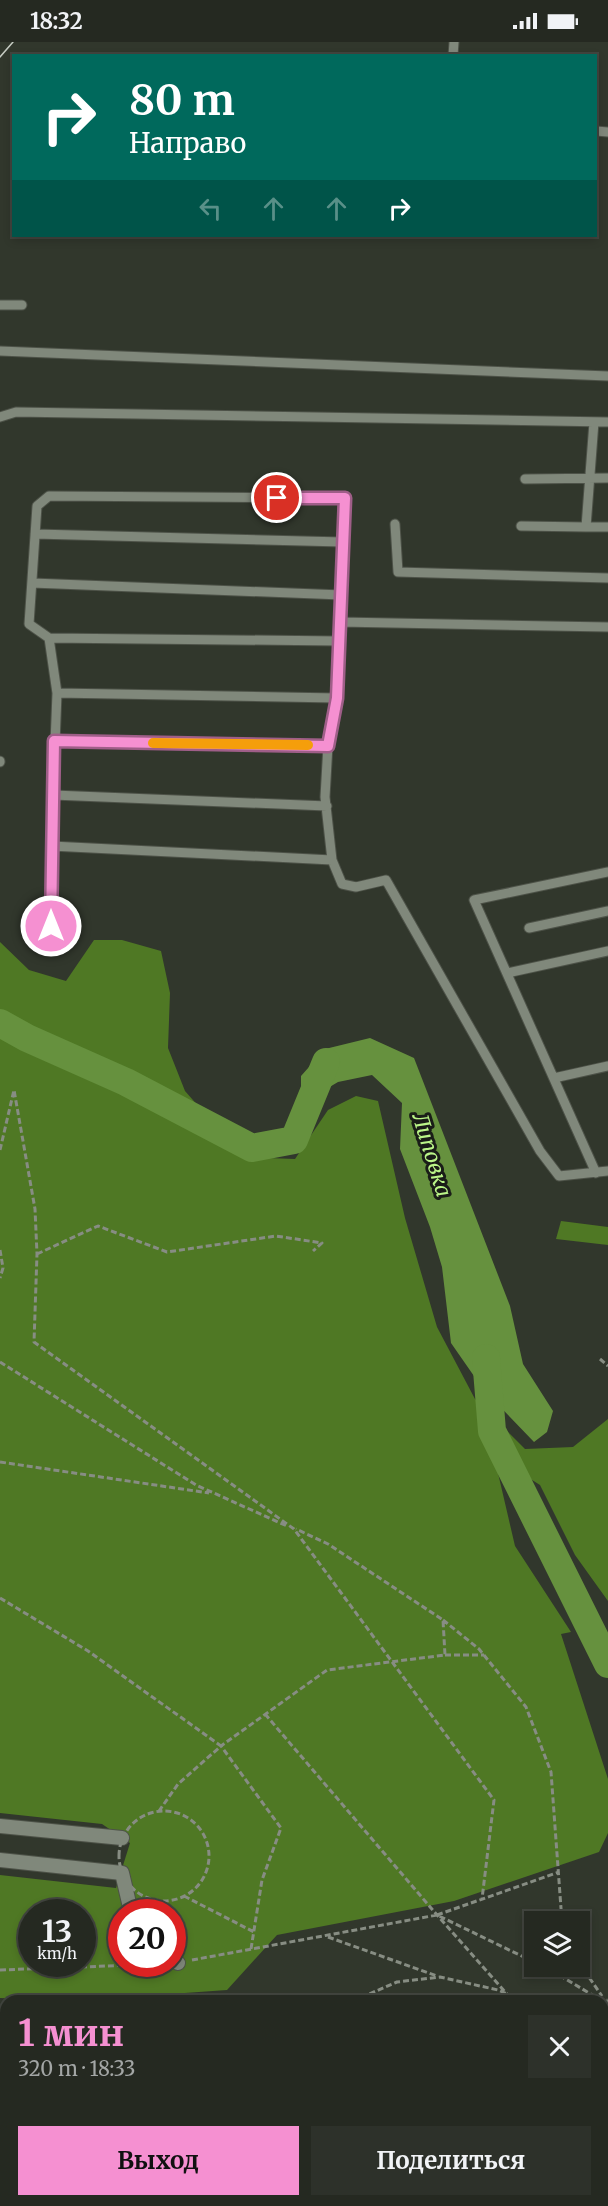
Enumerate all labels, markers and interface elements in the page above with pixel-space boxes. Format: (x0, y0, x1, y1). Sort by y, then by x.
text: 18:32 (30, 7, 83, 35)
text: 80 m (129, 74, 235, 126)
icon: right (30, 78, 108, 156)
text: Направо (129, 126, 246, 160)
icon: left (194, 192, 227, 225)
icon: ahead (257, 192, 290, 225)
icon: ahead (320, 192, 353, 225)
icon: right (383, 192, 416, 225)
pin (251, 472, 302, 523)
icon: arrive (260, 481, 293, 514)
position arrow (19, 894, 83, 958)
water label: Липовка (406, 1109, 457, 1200)
speed limit sign: 20 (108, 1899, 186, 1977)
map controls (524, 1911, 590, 1977)
button: layers (524, 1911, 590, 1977)
text: 13 (42, 1912, 72, 1950)
text: km/h (37, 1944, 77, 1963)
text: 1 мин (18, 2011, 124, 2056)
button: close (528, 2015, 591, 2078)
text: 320 m · 18:33 (18, 2056, 135, 2081)
button: Выход (18, 2126, 299, 2195)
button: Поделиться (311, 2126, 591, 2195)

